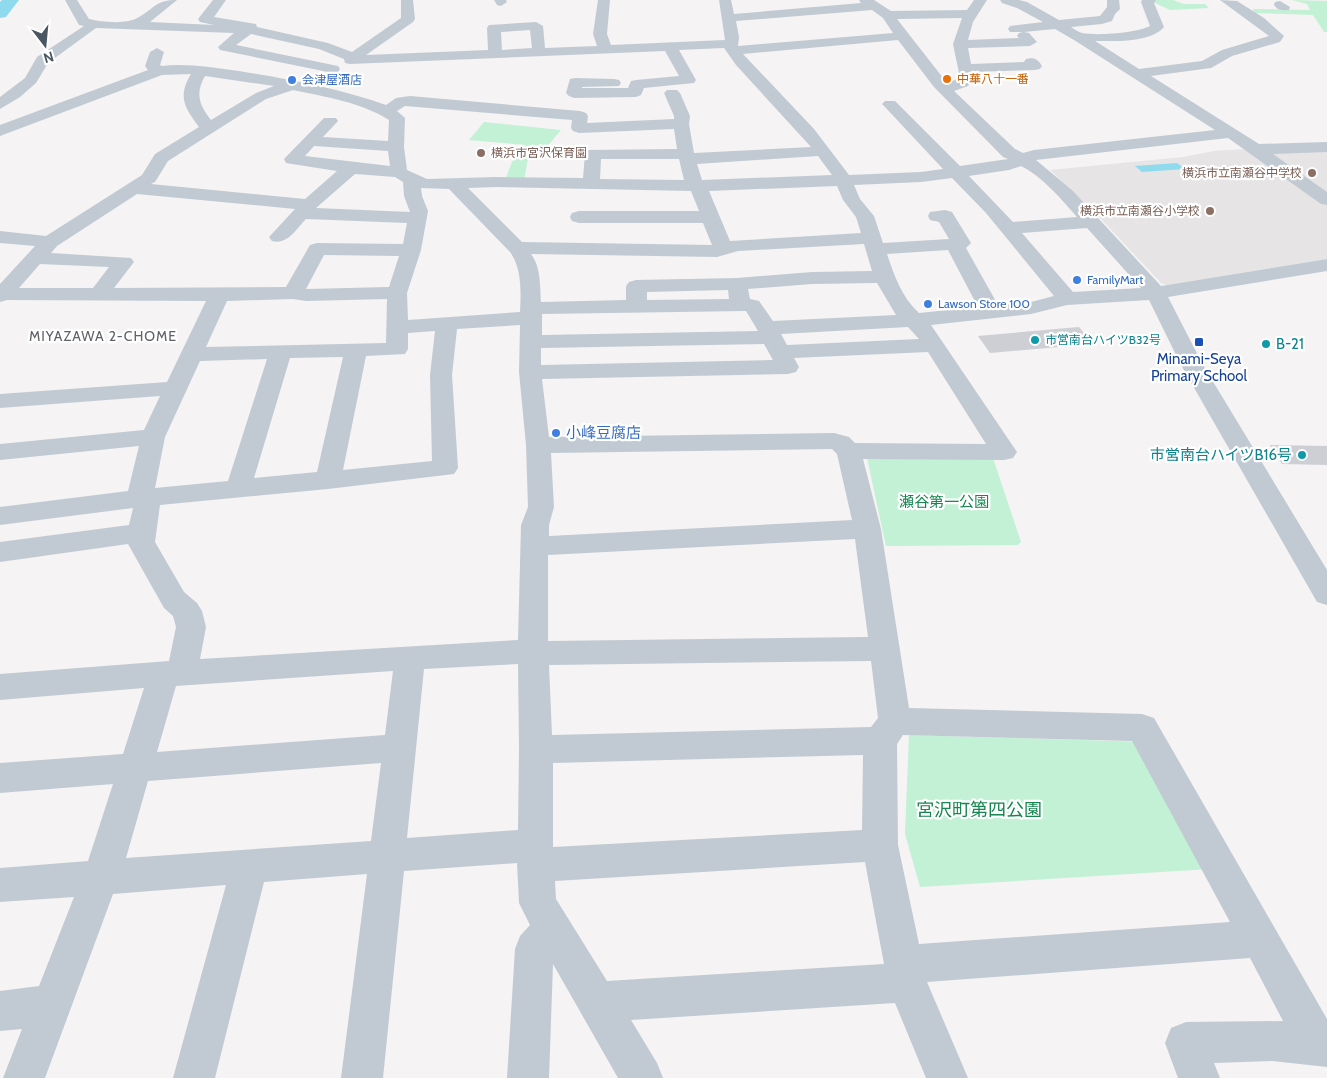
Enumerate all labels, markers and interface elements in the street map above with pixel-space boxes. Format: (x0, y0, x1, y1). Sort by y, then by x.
north arrow (20, 20, 70, 70)
text: N (41, 47, 56, 68)
place label: 中華八十一番 (957, 71, 1029, 86)
place label: 会津屋酒店 (302, 72, 362, 87)
marker: 中華八十一番 (941, 73, 953, 85)
marker: 会津屋酒店 (286, 74, 298, 86)
place label: 横浜市宮沢保育園 (491, 145, 587, 160)
marker: 横浜市宮沢保育園 (475, 147, 487, 159)
place label: 横浜市立南瀬谷中学校 (1182, 165, 1302, 180)
marker: 横浜市立南瀬谷中学校 (1306, 167, 1318, 179)
place label: 横浜市立南瀬谷小学校 (1080, 203, 1200, 218)
marker: 横浜市立南瀬谷小学校 (1204, 205, 1216, 217)
place label: FamilyMart (1087, 272, 1143, 287)
marker: FamilyMart (1071, 274, 1083, 286)
place label: Lawson Store 100 (938, 296, 1030, 311)
marker: Lawson Store 100 (922, 298, 934, 310)
district label: MIYAZAWA 2-CHOME (29, 327, 177, 345)
place label: 市営南台ハイツB32号 (1045, 332, 1161, 347)
marker: 市営南台ハイツB32号 (1029, 334, 1041, 346)
place label: B-21 (1276, 335, 1304, 353)
marker: Minami-Seya Primary School (1193, 336, 1205, 348)
marker: B-21 (1260, 338, 1272, 350)
place label: Minami-Seya Primary School (1151, 350, 1248, 385)
place label: 小峰豆腐店 (566, 424, 641, 442)
marker: 小峰豆腐店 (550, 427, 562, 439)
place label: 市営南台ハイツB16号 (1150, 446, 1292, 464)
marker: 市営南台ハイツB16号 (1296, 449, 1308, 461)
park label: 瀬谷第一公園 (899, 493, 989, 511)
park label: 宮沢町第四公園 (916, 799, 1042, 821)

